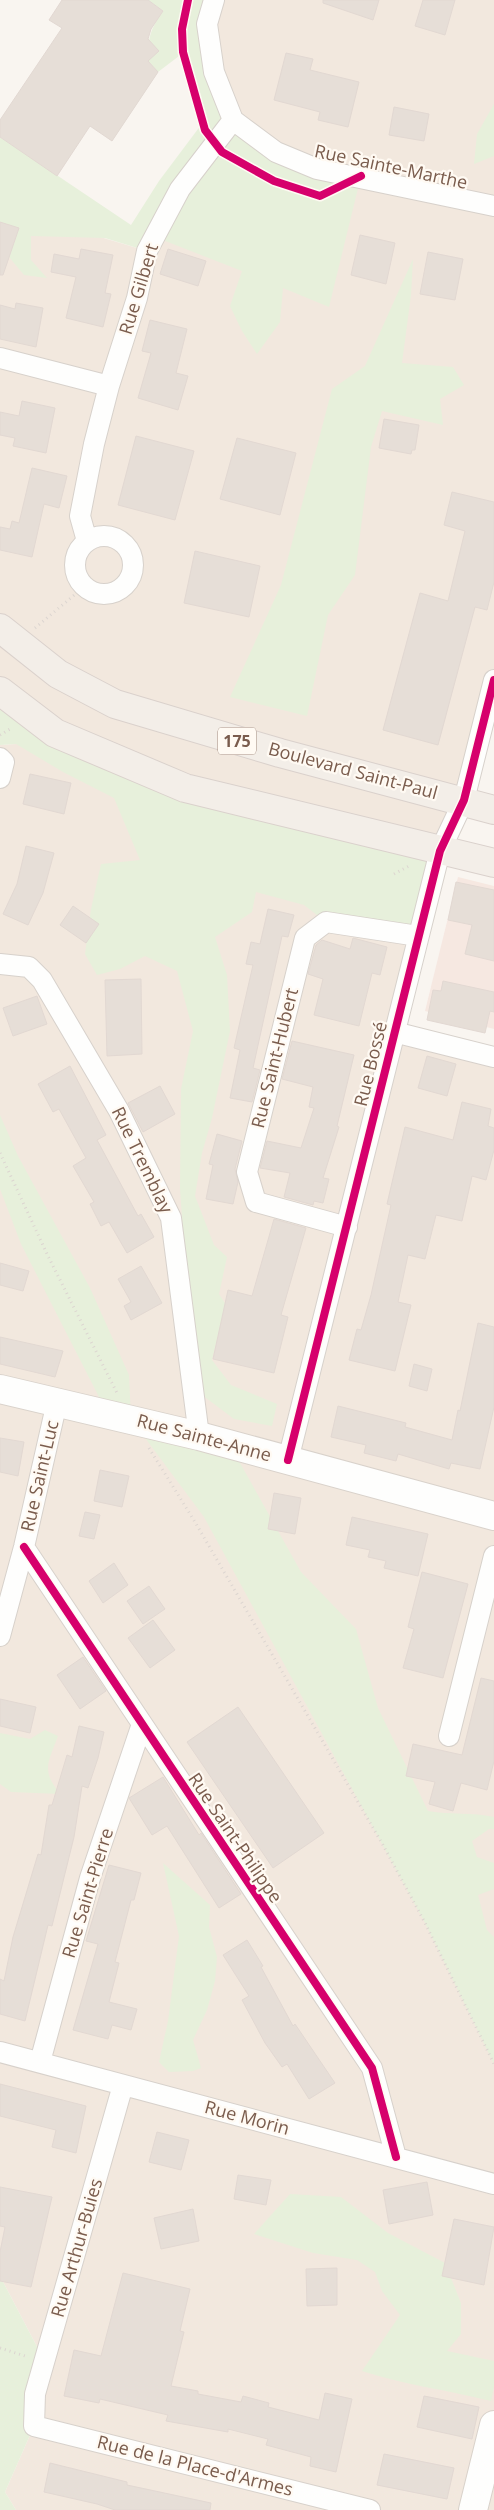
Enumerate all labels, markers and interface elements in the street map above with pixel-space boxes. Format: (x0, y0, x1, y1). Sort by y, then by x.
street label: Rue Sainte-Marthe (313, 138, 470, 194)
street label: Rue Gilbert (113, 240, 163, 337)
road number: 175 (218, 728, 256, 754)
street label: Boulevard Saint-Paul (266, 736, 441, 804)
street label: Rue Saint-Hubert (245, 985, 303, 1130)
street label: Rue Bossé (348, 1019, 392, 1109)
street label: Rue Tremblay (107, 1102, 179, 1218)
street label: Rue Sainte-Anne (134, 1408, 274, 1467)
street label: Rue Saint-Luc (15, 1417, 64, 1534)
street label: Rue Saint-Philippe (183, 1768, 288, 1907)
street label: Rue Saint-Pierre (56, 1825, 118, 1961)
street label: Rue Morin (202, 2094, 292, 2140)
street label: Rue Arthur-Buies (45, 2176, 107, 2320)
street label: Rue de la Place-d'Armes (95, 2429, 296, 2501)

